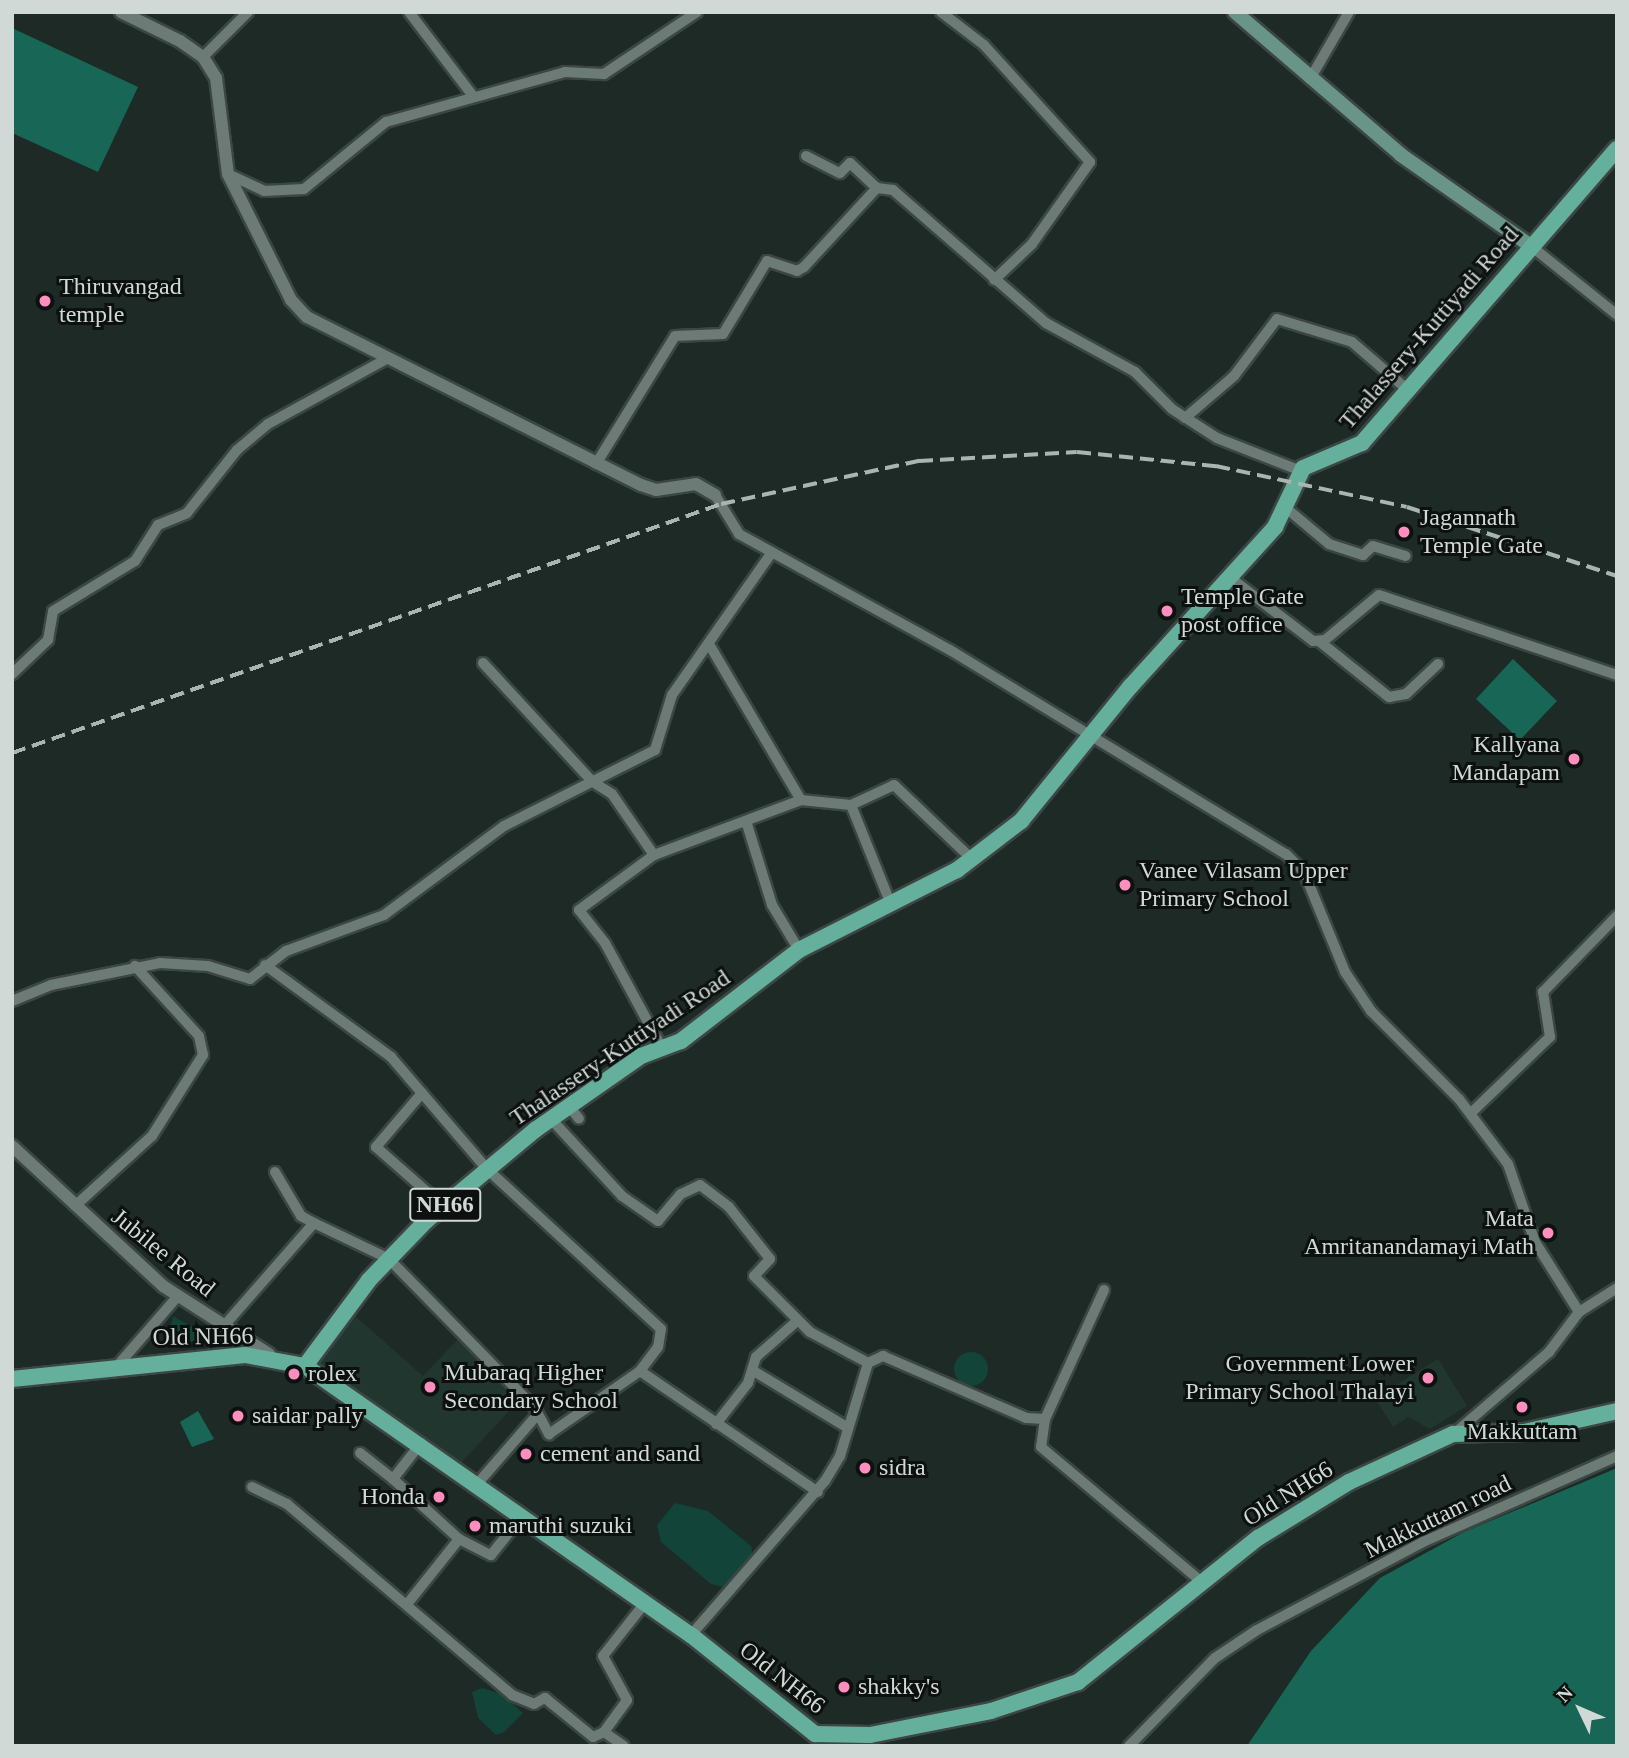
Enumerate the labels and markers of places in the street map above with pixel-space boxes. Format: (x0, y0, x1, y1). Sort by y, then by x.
place label: Thiruvangad temple (59, 273, 182, 329)
marker: Thiruvangad temple (37, 293, 53, 309)
place label: Jagannath Temple Gate (1420, 504, 1543, 560)
marker: Jagannath Temple Gate (1394, 522, 1414, 542)
place label: Temple Gate post office (1181, 583, 1304, 639)
marker: Temple Gate post office (1159, 603, 1175, 619)
place label: Kallyana Mandapam (1452, 731, 1560, 787)
marker: Kallyana Mandapam (1566, 751, 1582, 767)
place label: Vanee Vilasam Upper Primary School (1139, 857, 1348, 913)
marker: Vanee Vilasam Upper Primary School (1117, 877, 1133, 893)
place label: Mata Amritanandamayi Math (1304, 1205, 1534, 1261)
marker: Mata Amritanandamayi Math (1540, 1225, 1556, 1241)
place label: Government Lower Primary School Thalayi (1185, 1350, 1414, 1406)
place label: Mubaraq Higher Secondary School (444, 1359, 618, 1415)
place label: rolex (308, 1360, 357, 1388)
marker: rolex (286, 1366, 302, 1382)
marker: Government Lower Primary School Thalayi (1420, 1370, 1436, 1386)
marker: Mubaraq Higher Secondary School (422, 1379, 438, 1395)
marker: Makkuttam (1514, 1399, 1530, 1415)
place label: saidar pally (252, 1402, 363, 1430)
marker: saidar pally (230, 1408, 246, 1424)
place label: Makkuttam (1467, 1418, 1577, 1446)
place label: cement and sand (540, 1440, 700, 1468)
marker: cement and sand (518, 1446, 534, 1462)
place label: sidra (879, 1454, 926, 1482)
marker: sidra (857, 1460, 873, 1476)
place label: Honda (361, 1483, 425, 1511)
marker: Honda (431, 1489, 447, 1505)
place label: maruthi suzuki (489, 1512, 632, 1540)
marker: maruthi suzuki (467, 1518, 483, 1534)
place label: shakky's (858, 1673, 940, 1701)
marker: shakky's (836, 1679, 852, 1695)

